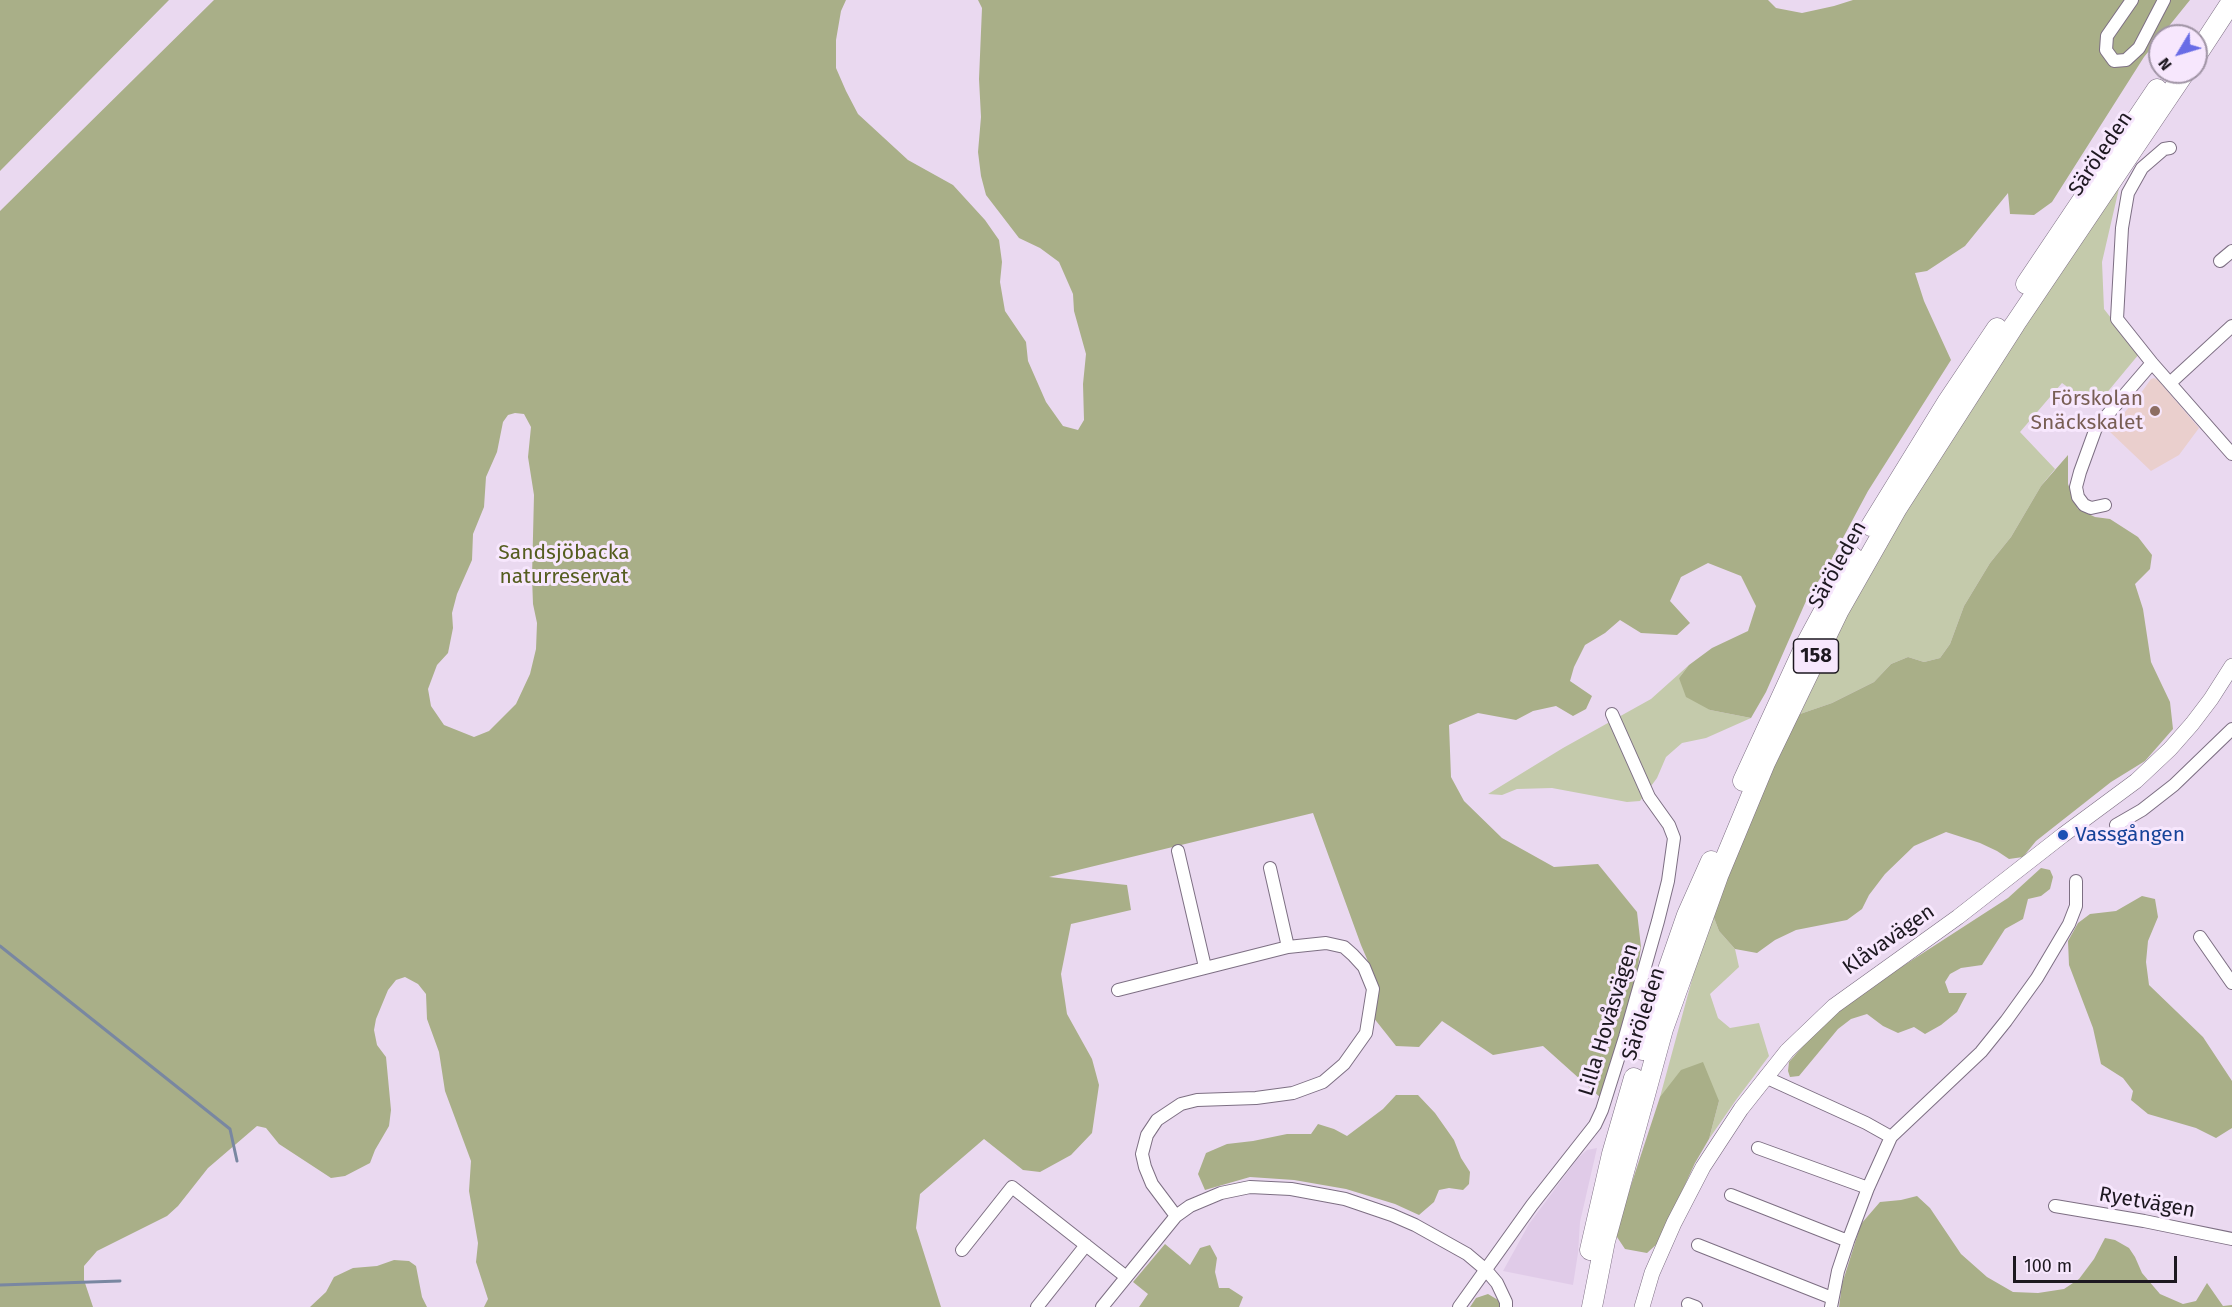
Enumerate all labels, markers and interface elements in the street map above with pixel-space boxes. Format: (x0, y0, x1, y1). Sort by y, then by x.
north arrow (2148, 24, 2208, 84)
text: N (2154, 54, 2176, 74)
street label: Säröleden (2064, 107, 2138, 201)
place label: Förskolan Snäckskalet (2031, 386, 2143, 436)
marker: Förskolan Snäckskalet (2148, 404, 2162, 418)
street label: Säröleden (1804, 517, 1872, 613)
park label: Sandsjöbacka naturreservat (498, 540, 630, 590)
road number: 158 (1794, 639, 1838, 673)
place label: Vassgången (2075, 822, 2185, 848)
marker: Vassgången (2056, 828, 2070, 842)
street label: Klåvavägen (1838, 899, 1940, 981)
street label: Lilla Hovåsvägen (1574, 941, 1644, 1099)
street label: Säröleden (1617, 964, 1671, 1064)
street label: Ryetvägen (2097, 1182, 2197, 1224)
scale bar (2016, 1244, 2180, 1282)
text: 100 m (2024, 1255, 2072, 1277)

